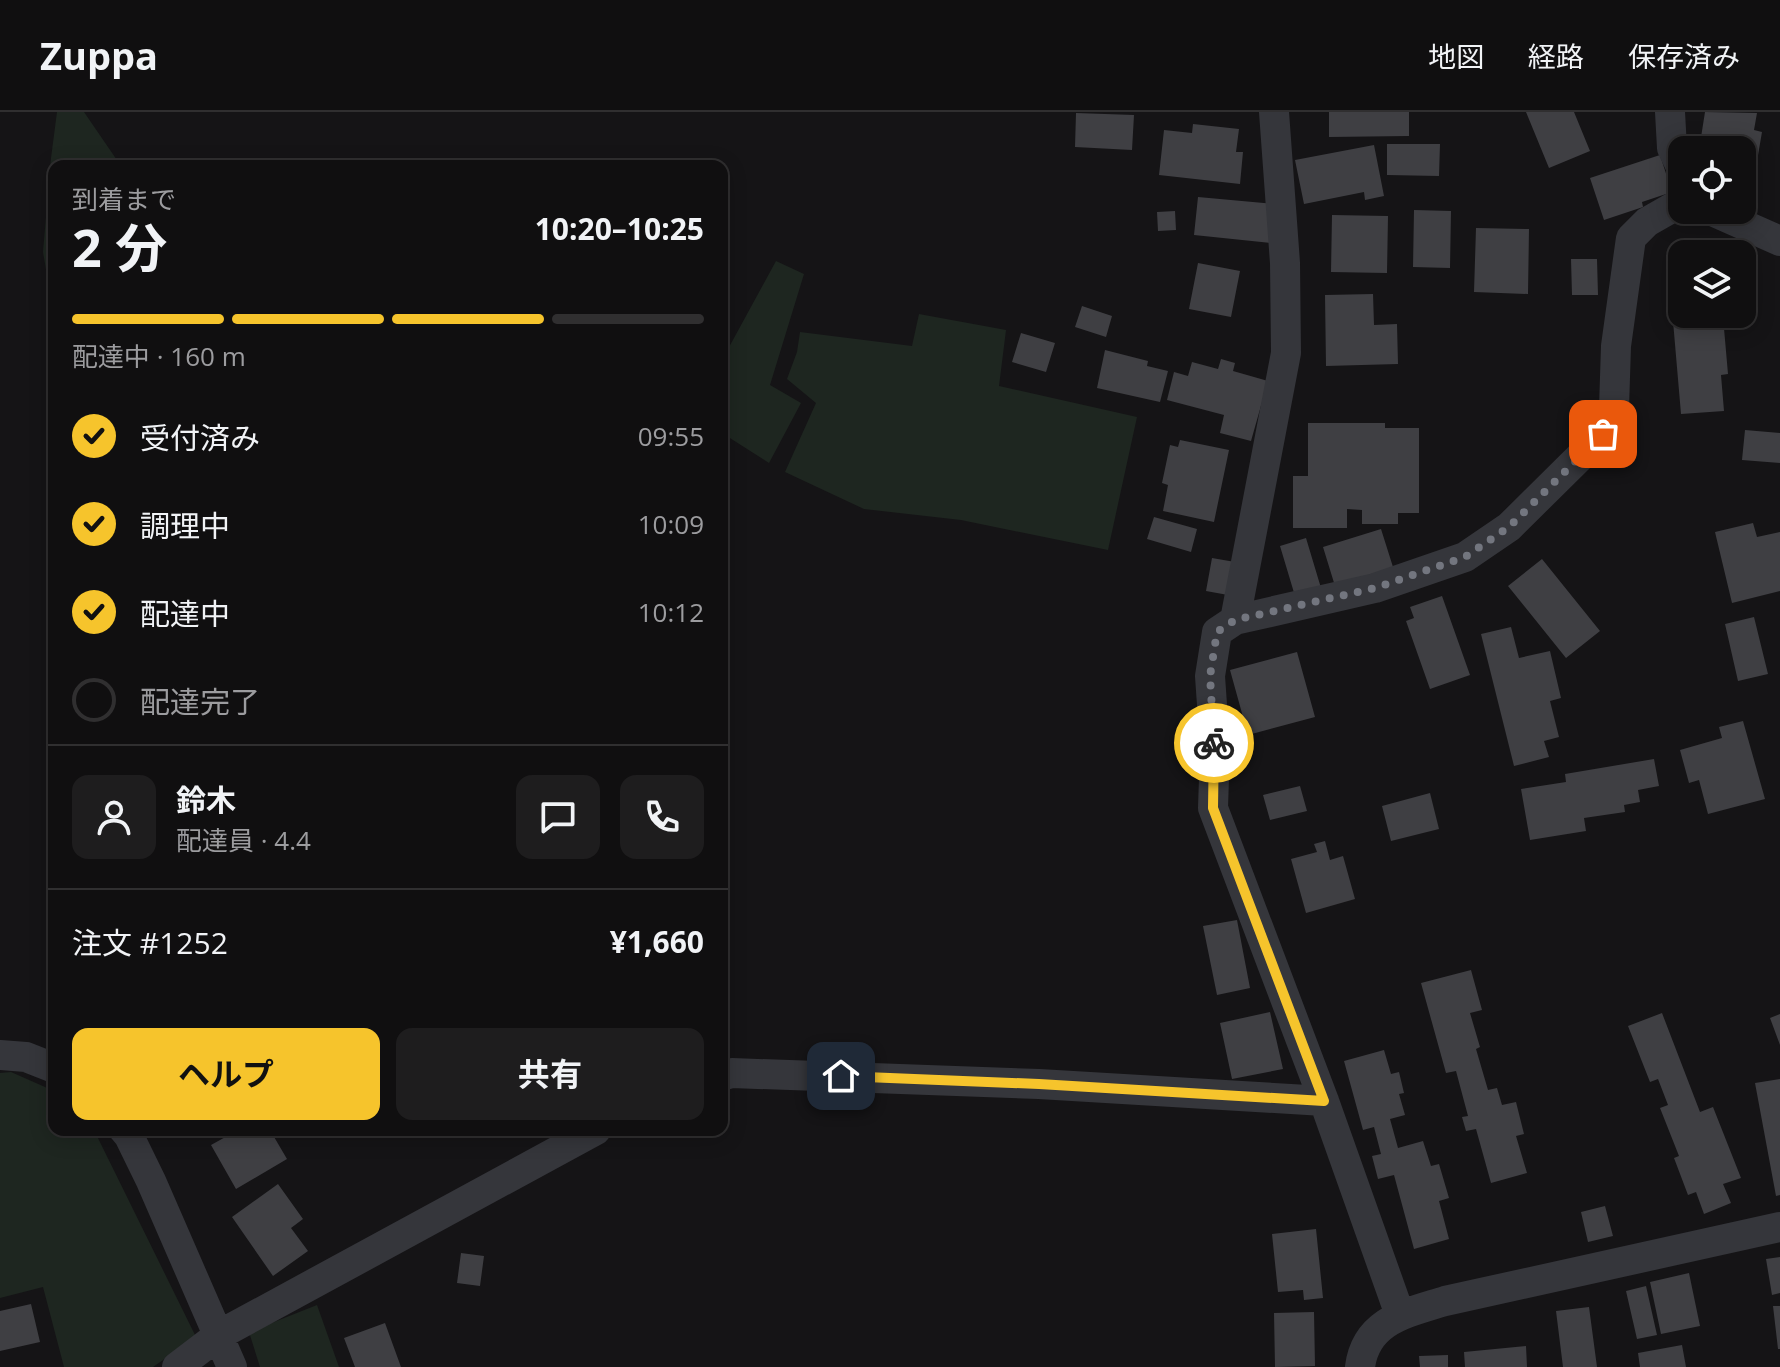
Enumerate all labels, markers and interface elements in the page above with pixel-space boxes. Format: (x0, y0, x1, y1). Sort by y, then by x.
text: Zuppa (40, 29, 158, 81)
text: 地図 (1428, 37, 1484, 75)
text: 経路 (1528, 37, 1584, 75)
text: 保存済み (1628, 37, 1740, 75)
map controls (1668, 136, 1756, 328)
button: locate (1668, 136, 1756, 224)
text: 到着まで (72, 181, 176, 217)
text: 10:20–10:25 (535, 208, 704, 249)
text: 2 分 (72, 211, 167, 282)
button: layers (1668, 240, 1756, 328)
text: 配達中 · 160 m (72, 338, 246, 374)
pin (1569, 400, 1637, 468)
icon: bag (1581, 412, 1625, 456)
icon: check (72, 414, 116, 458)
text: 受付済み (140, 417, 260, 458)
text: 09:55 (638, 418, 704, 454)
icon: check (72, 502, 116, 546)
text: 調理中 (140, 505, 230, 546)
text: 10:09 (638, 506, 704, 542)
icon: check (72, 590, 116, 634)
text: 配達中 (140, 593, 230, 634)
text: 10:12 (638, 594, 704, 630)
text: 配達完了 (140, 681, 260, 722)
courier (1174, 703, 1254, 783)
icon: bike (1192, 721, 1236, 765)
button: person (72, 775, 156, 859)
button: chat (516, 775, 600, 859)
button: phone (620, 775, 704, 859)
text: 鈴木 (176, 779, 236, 820)
text: 配達員 · 4.4 (176, 822, 311, 858)
text: ¥1,660 (610, 921, 704, 962)
text: 注文 #1252 (72, 922, 228, 963)
button: ヘルプ (72, 1028, 380, 1120)
button: 共有 (396, 1028, 704, 1120)
pin (807, 1042, 875, 1110)
icon: home (819, 1054, 863, 1098)

